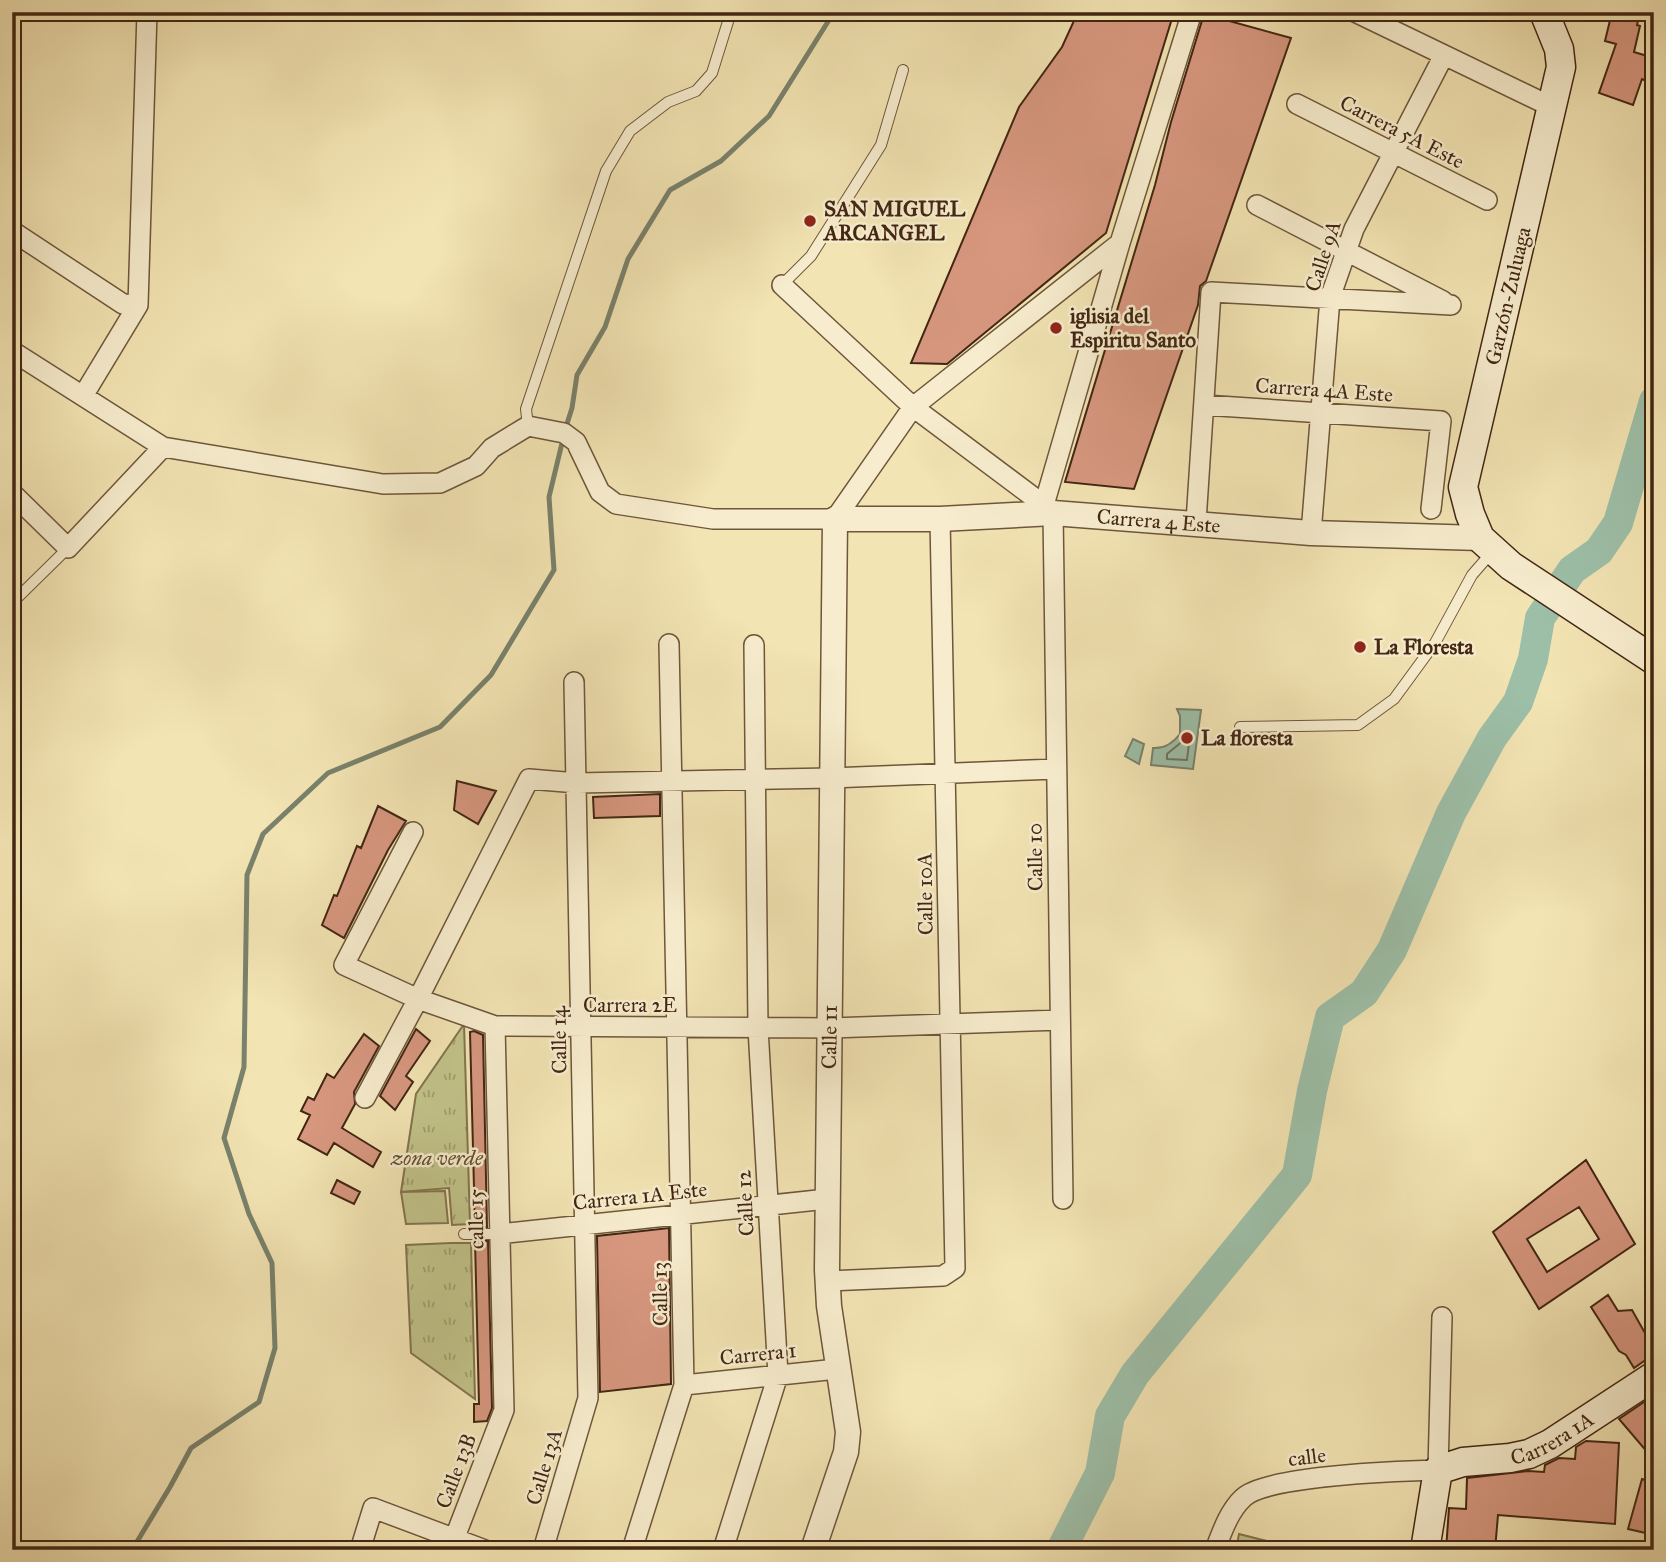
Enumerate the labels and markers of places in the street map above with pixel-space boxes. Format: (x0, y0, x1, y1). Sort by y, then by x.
place label: SAN MIGUEL ARCANGEL (822, 196, 966, 246)
marker: SAN MIGUEL ARCANGEL (802, 213, 818, 229)
place label: iglisia del Espiritu Santo (1070, 303, 1196, 353)
marker: iglisia del Espiritu Santo (1048, 320, 1064, 336)
place label: La Floresta (1374, 634, 1474, 660)
marker: La Floresta (1352, 639, 1368, 655)
place label: La floresta (1201, 725, 1294, 751)
marker: La floresta (1179, 730, 1195, 746)

